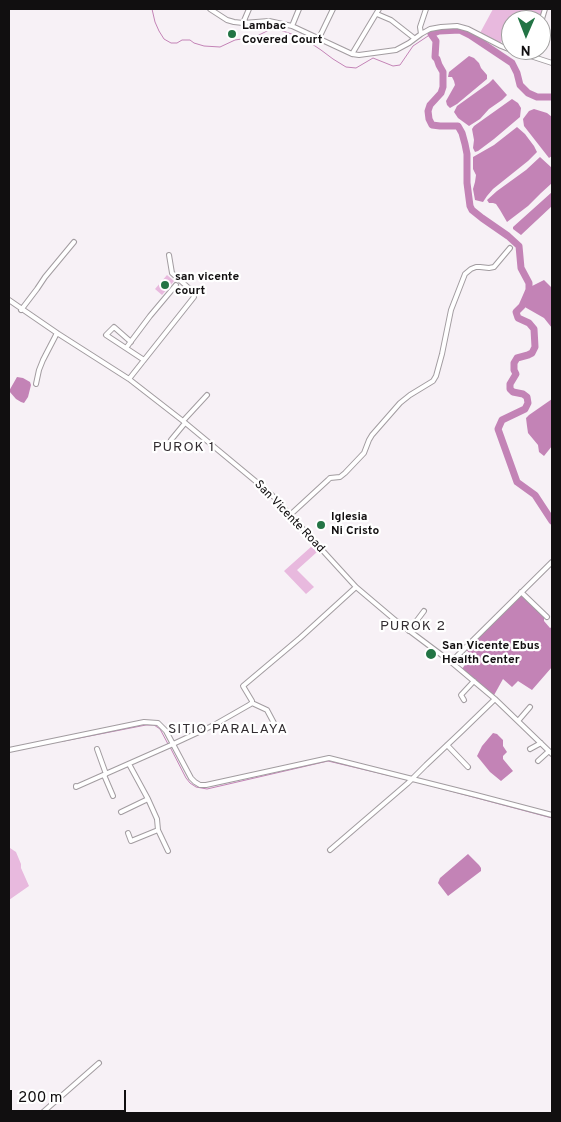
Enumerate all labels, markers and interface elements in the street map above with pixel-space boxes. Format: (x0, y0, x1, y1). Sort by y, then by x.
north arrow (501, 10, 551, 60)
place label: Lambac Covered Court (242, 20, 322, 48)
marker: Lambac Covered Court (226, 28, 238, 40)
text: N (521, 41, 531, 58)
place label: san vicente court (175, 271, 239, 299)
marker: san vicente court (159, 279, 171, 291)
district label: PUROK 1 (152, 440, 216, 456)
street label: San Vicente Road (251, 478, 327, 556)
place label: Iglesia Ni Cristo (331, 511, 379, 539)
marker: Iglesia Ni Cristo (315, 519, 327, 531)
district label: PUROK 2 (379, 619, 447, 635)
place label: San Vicente Ebus Health Center (442, 640, 540, 668)
marker: San Vicente Ebus Health Center (424, 647, 438, 661)
district label: SITIO PARALAYA (166, 722, 290, 738)
scale bar (12, 1080, 129, 1112)
text: 200 m (18, 1089, 63, 1108)

